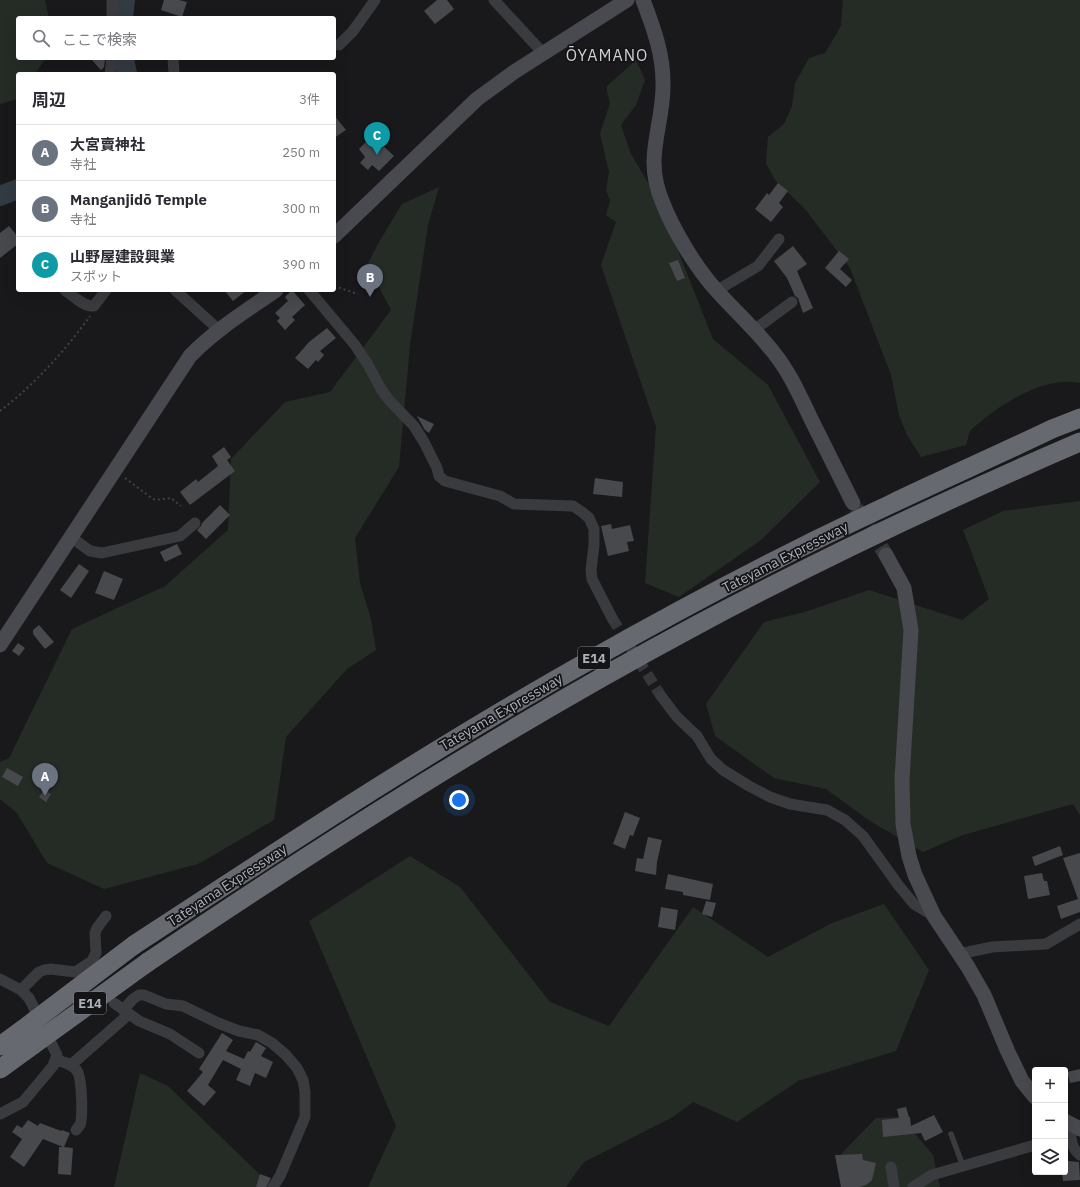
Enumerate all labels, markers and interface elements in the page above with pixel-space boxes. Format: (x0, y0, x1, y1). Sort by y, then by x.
search box (16, 16, 336, 60)
icon: search (30, 27, 52, 49)
text: ここで検索 (62, 30, 137, 49)
district label: ŌYAMANO (566, 45, 648, 65)
text: 周辺 (32, 89, 66, 111)
text: 3件 (299, 91, 320, 108)
pin: C (364, 122, 390, 155)
text: 大宮賣神社 (70, 135, 145, 154)
text: A (41, 144, 49, 161)
text: 250 m (282, 144, 320, 161)
text: 寺社 (70, 156, 96, 173)
text: Manganjidō Temple (70, 190, 207, 209)
text: B (41, 200, 49, 217)
text: 300 m (282, 200, 320, 217)
text: 寺社 (70, 211, 96, 228)
text: 山野屋建設興業 (70, 247, 175, 266)
text: C (41, 256, 49, 273)
text: 390 m (282, 256, 320, 273)
pin: B (357, 264, 383, 297)
text: スポット (70, 268, 122, 285)
street label: Tateyama Expressway (719, 517, 851, 597)
road number: E14 (578, 647, 610, 669)
street label: Tateyama Expressway (436, 669, 566, 755)
pin: A (32, 763, 58, 796)
your location (449, 790, 469, 810)
street label: Tateyama Expressway (164, 840, 290, 930)
road number: E14 (74, 992, 106, 1014)
map controls (1032, 1067, 1068, 1175)
button: + (1032, 1067, 1068, 1103)
button: − (1032, 1103, 1068, 1139)
button: layers (1032, 1139, 1068, 1175)

